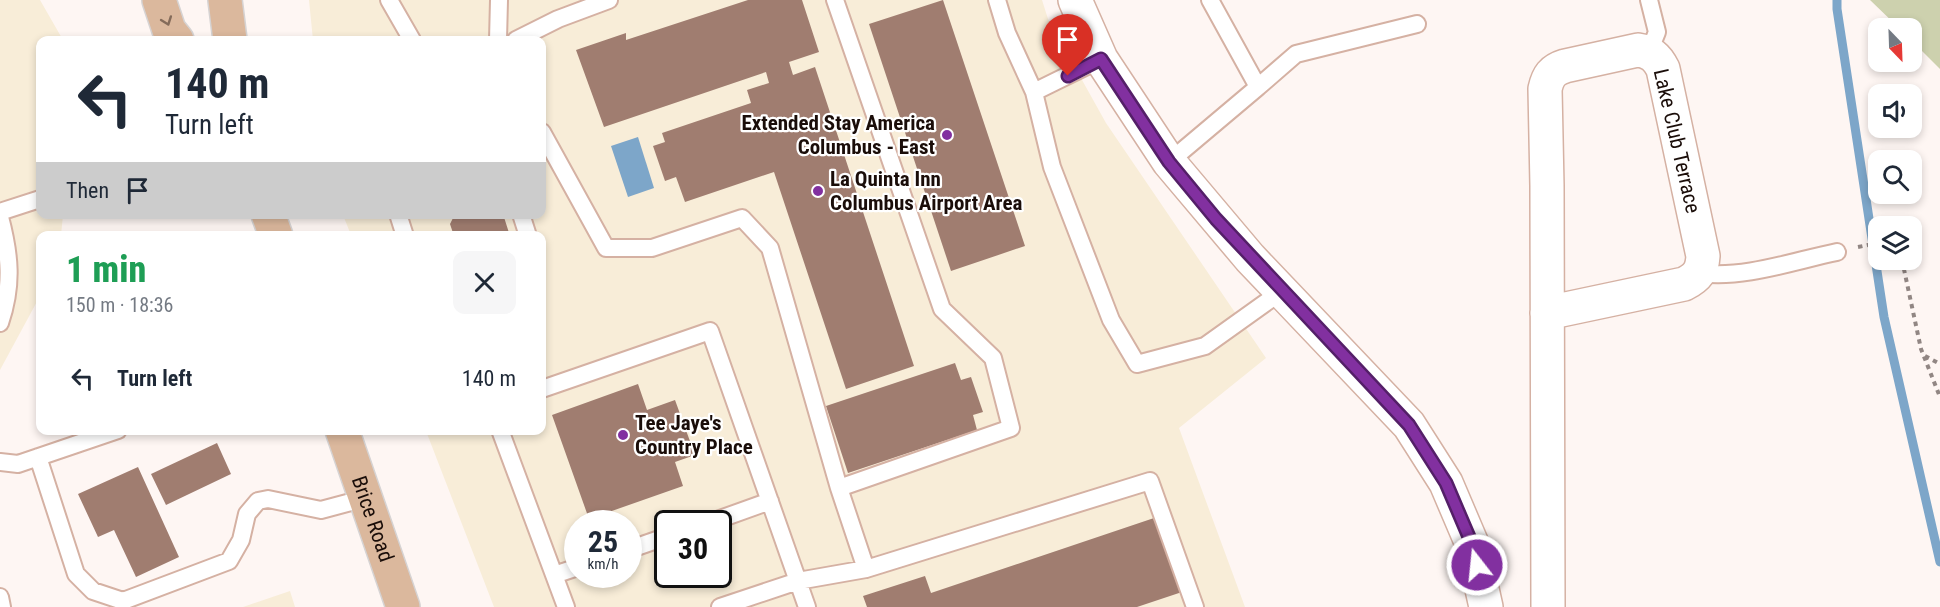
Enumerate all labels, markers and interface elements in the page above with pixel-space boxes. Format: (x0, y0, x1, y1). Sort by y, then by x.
pin (1042, 14, 1093, 76)
one-way arrow (159, 15, 172, 26)
north arrow (1868, 18, 1922, 72)
map controls (1868, 18, 1922, 270)
icon: arrive (1051, 23, 1084, 56)
text: 140 m (165, 59, 270, 108)
icon: left (66, 60, 144, 138)
street label: Lake Club Terrace (1649, 67, 1705, 216)
button: sound (1868, 84, 1922, 138)
text: Turn left (165, 109, 254, 141)
place label: Extended Stay America Columbus - East (741, 111, 935, 159)
marker: Extended Stay America Columbus - East (940, 128, 954, 142)
button: search (1868, 150, 1922, 204)
place label: La Quinta Inn Columbus Airport Area (830, 167, 1022, 215)
icon: arrive (121, 174, 154, 207)
text: Then (66, 178, 109, 203)
marker: La Quinta Inn Columbus Airport Area (811, 184, 825, 198)
button: layers (1868, 216, 1922, 270)
text: 1 min (66, 249, 146, 291)
button: close (453, 251, 516, 314)
text: 150 m · 18:36 (66, 293, 173, 317)
icon: left (66, 362, 99, 395)
text: Turn left (117, 366, 192, 391)
text: 140 m (462, 366, 516, 391)
place label: Tee Jaye's Country Place (635, 411, 753, 459)
marker: Tee Jaye's Country Place (616, 428, 630, 442)
street label: Brice Road (347, 473, 399, 565)
speed limit sign: 30 (654, 510, 732, 588)
text: 25 (588, 524, 618, 559)
position arrow (1445, 533, 1509, 597)
text: km/h (588, 555, 618, 573)

